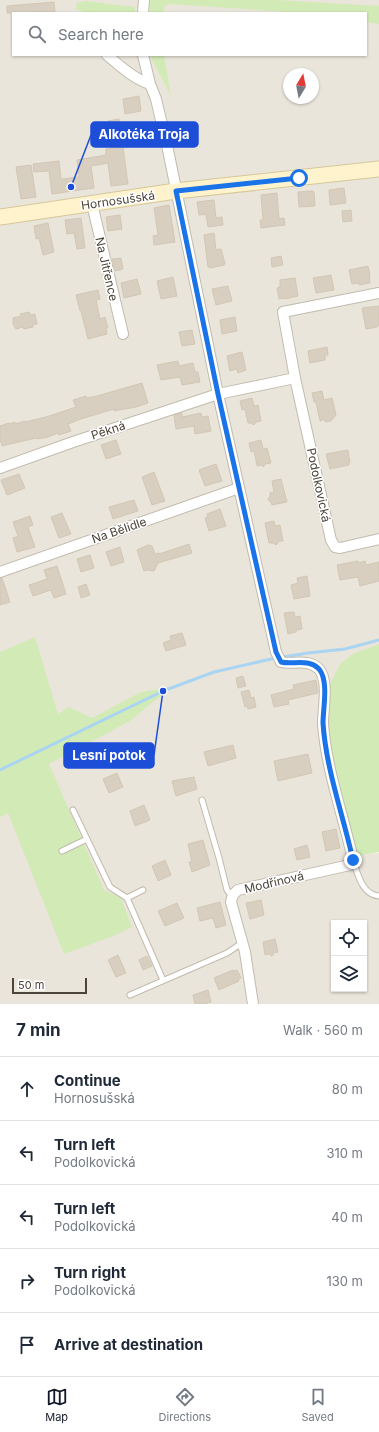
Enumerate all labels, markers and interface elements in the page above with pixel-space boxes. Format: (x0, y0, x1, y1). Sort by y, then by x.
search box (12, 12, 367, 56)
icon: search (26, 23, 48, 45)
text: Search here (58, 25, 144, 44)
north arrow (283, 68, 319, 104)
callout: Alkotéka Troja (91, 122, 198, 147)
text: Alkotéka Troja (99, 126, 189, 142)
route start (290, 169, 308, 187)
street label: Hornosušská (80, 187, 156, 213)
street label: Na Jitřence (92, 236, 122, 302)
street label: Pěkná (89, 417, 127, 443)
street label: Podolkovická (304, 447, 334, 523)
street label: Na Bělidle (90, 514, 148, 546)
callout: Lesní potok (64, 743, 154, 768)
text: Lesní potok (72, 747, 146, 763)
route end (344, 851, 362, 869)
street label: Modřínová (243, 868, 305, 896)
map controls (331, 920, 367, 992)
button: locate (331, 920, 367, 956)
button: layers (331, 956, 367, 992)
scale bar (12, 976, 87, 995)
text: 50 m (18, 978, 44, 992)
text: 7 min (16, 1020, 61, 1040)
text: Walk · 560 m (283, 1022, 363, 1038)
text: Continue (54, 1071, 121, 1090)
icon: ahead (16, 1078, 38, 1100)
text: 80 m (332, 1081, 363, 1097)
text: Hornosušská (54, 1090, 135, 1106)
text: Turn left (54, 1135, 115, 1154)
icon: left (16, 1142, 38, 1164)
text: 310 m (326, 1145, 363, 1161)
text: Podolkovická (54, 1154, 136, 1170)
text: Turn left (54, 1199, 115, 1218)
icon: left (16, 1206, 38, 1228)
text: 40 m (331, 1209, 363, 1225)
text: Podolkovická (54, 1218, 136, 1234)
text: Turn right (54, 1263, 126, 1282)
icon: right (16, 1270, 38, 1292)
text: 130 m (326, 1273, 363, 1289)
text: Podolkovická (54, 1282, 136, 1298)
icon: arrive (16, 1334, 38, 1356)
text: Arrive at destination (54, 1335, 203, 1354)
tab: Map (45, 1386, 68, 1424)
tab: Directions (159, 1386, 211, 1424)
tab: Saved (302, 1386, 334, 1424)

